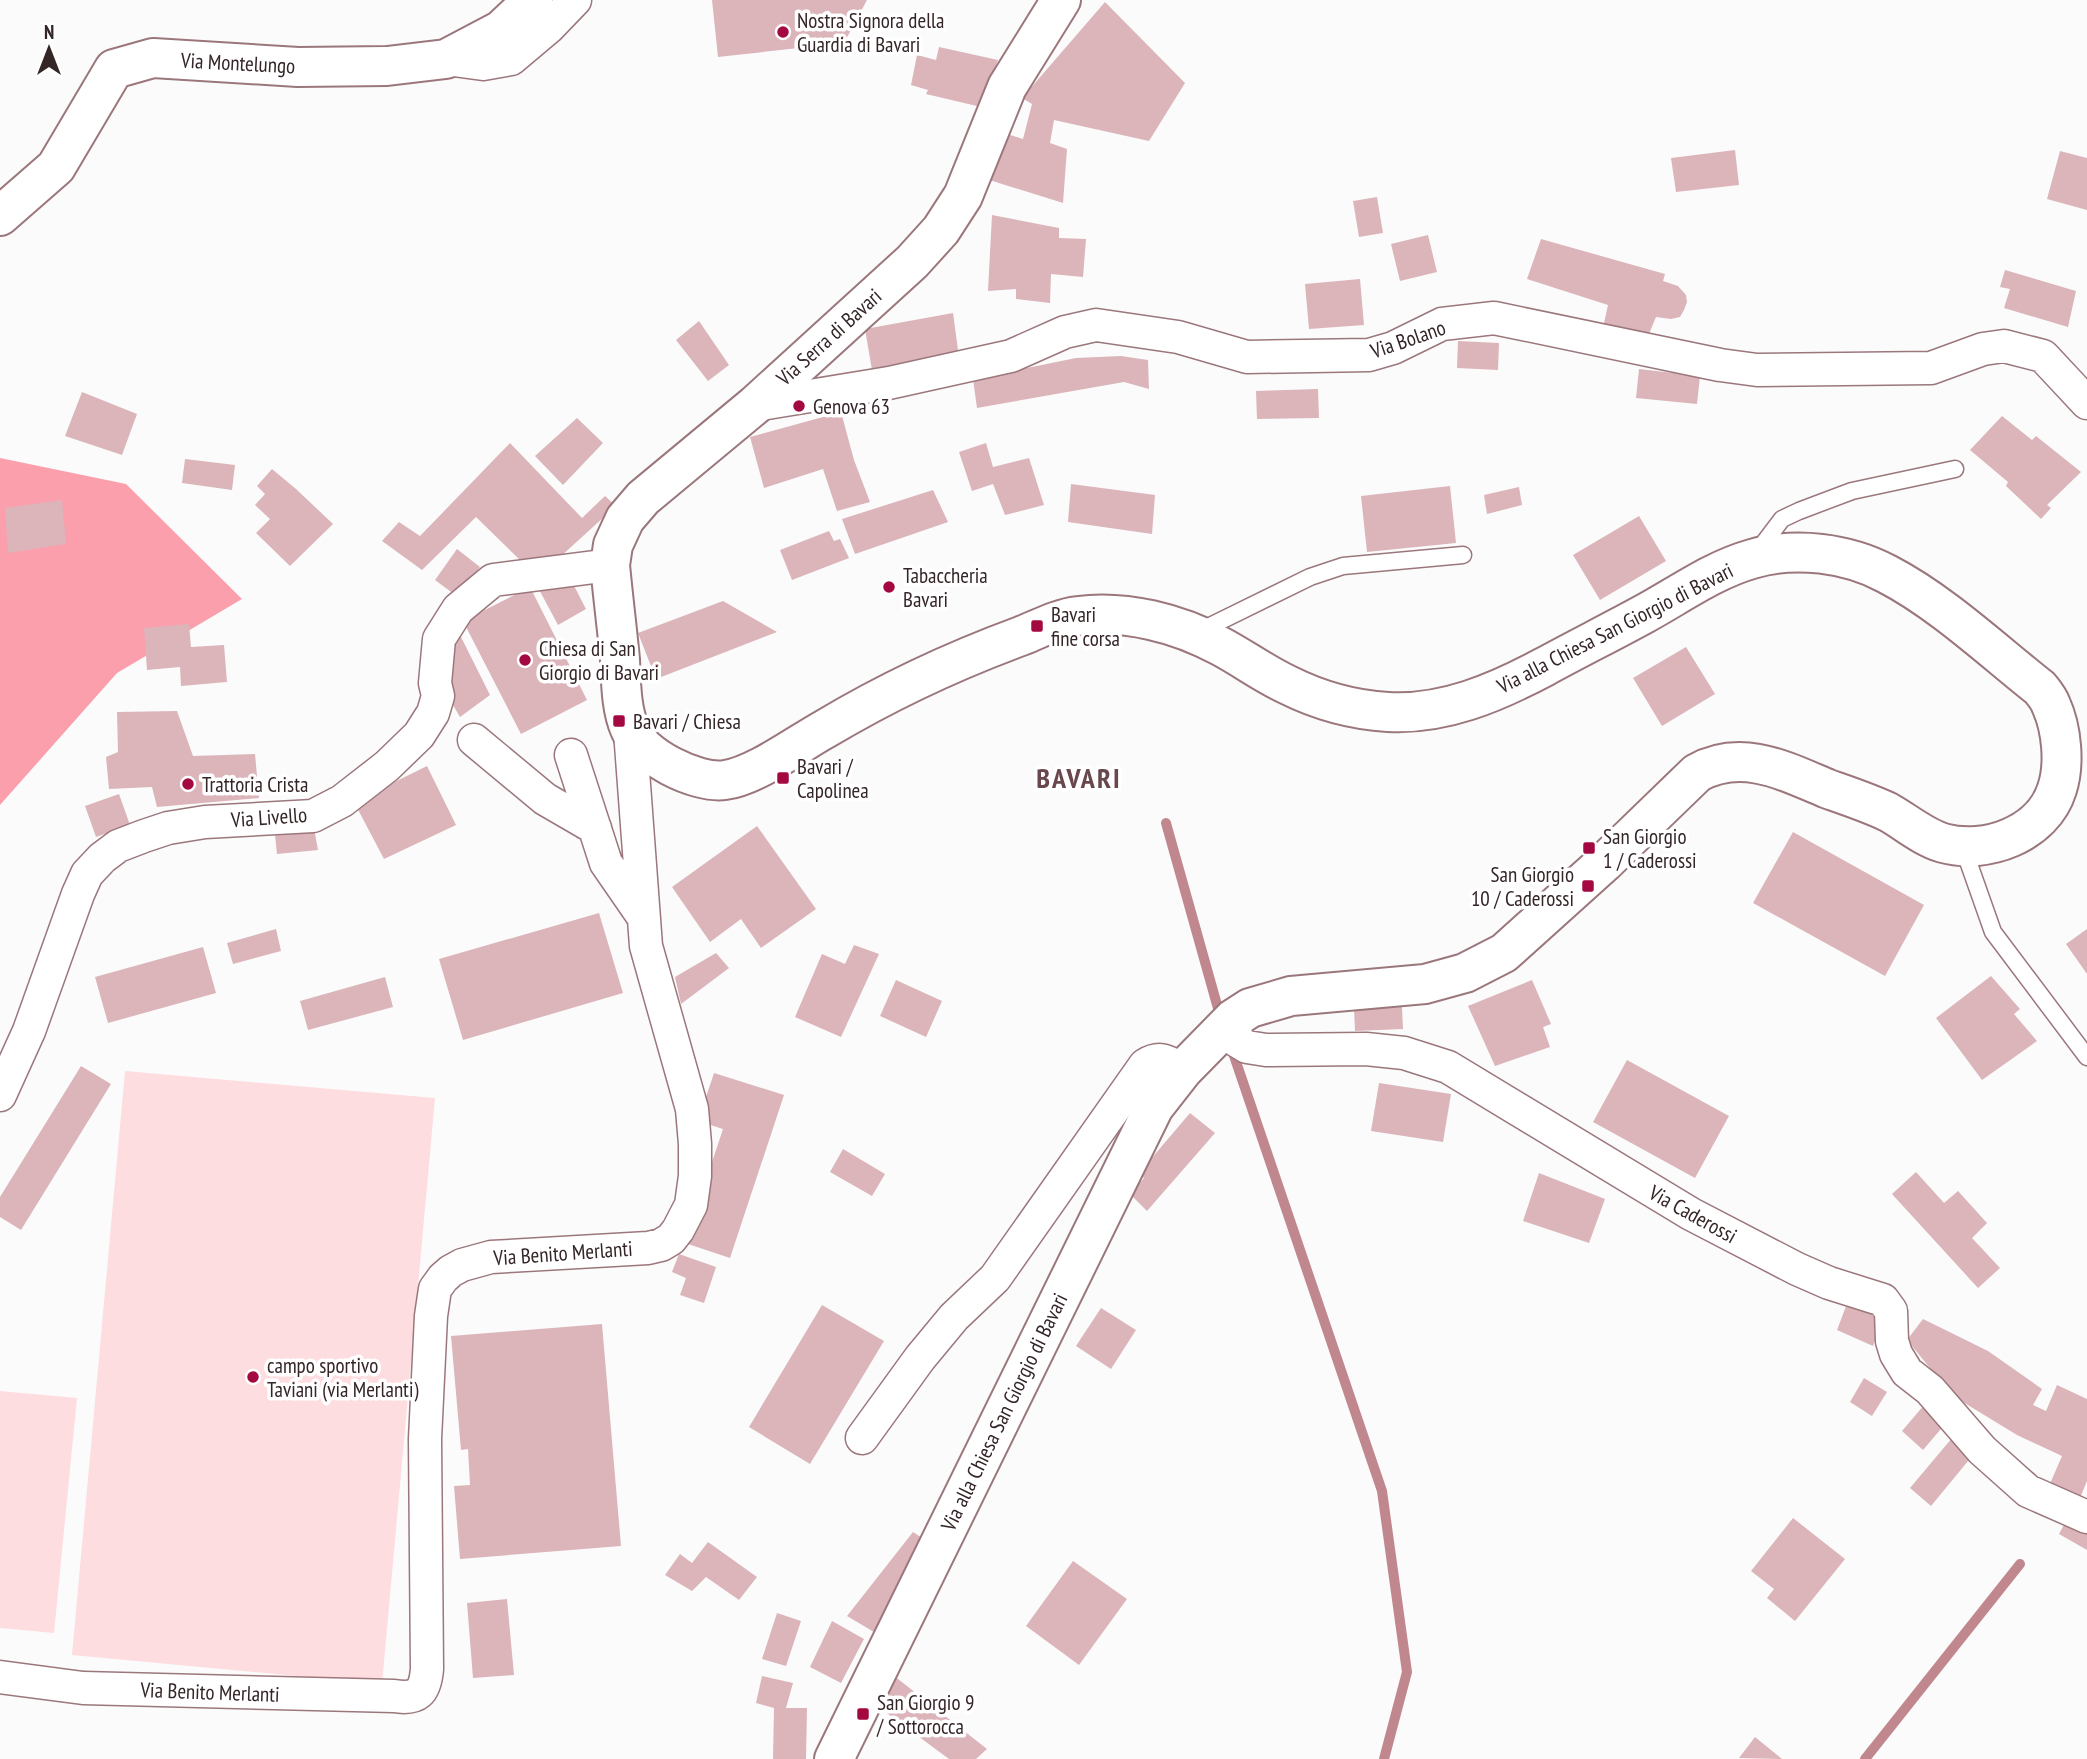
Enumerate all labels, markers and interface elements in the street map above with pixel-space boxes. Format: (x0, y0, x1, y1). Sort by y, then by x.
place label: Nostra Signora della Guardia di Bavari (797, 7, 944, 58)
north arrow (14, 14, 84, 84)
text: N (44, 20, 54, 44)
marker: Nostra Signora della Guardia di Bavari (775, 24, 791, 40)
street label: Via Montelungo (179, 46, 296, 79)
street label: Via Serra di Bavari (770, 283, 887, 392)
street label: Via Bolano (1366, 314, 1449, 365)
place label: Genova 63 (813, 393, 890, 420)
marker: Genova 63 (791, 398, 807, 414)
street label: Via alla Chiesa San Giorgio di Bavari (1492, 557, 1738, 700)
place label: Tabaccheria Bavari (903, 562, 988, 613)
marker: Tabaccheria Bavari (881, 579, 897, 595)
place label: Bavari fine corsa (1051, 601, 1120, 652)
marker: Bavari fine corsa (1029, 618, 1045, 634)
place label: Chiesa di San Giorgio di Bavari (539, 635, 659, 686)
marker: Chiesa di San Giorgio di Bavari (517, 652, 533, 668)
place label: Bavari / Chiesa (633, 708, 741, 735)
marker: Bavari / Chiesa (611, 713, 627, 729)
place label: Bavari / Capolinea (797, 753, 869, 804)
district label: BAVARI (1036, 759, 1122, 796)
marker: Bavari / Capolinea (775, 770, 791, 786)
place label: Trattoria Crista (202, 771, 308, 798)
marker: Trattoria Crista (180, 776, 196, 792)
street label: Via Livello (229, 801, 308, 833)
place label: San Giorgio 1 / Caderossi (1603, 823, 1697, 874)
marker: San Giorgio 1 / Caderossi (1581, 840, 1597, 856)
place label: San Giorgio 10 / Caderossi (1471, 861, 1574, 912)
marker: San Giorgio 10 / Caderossi (1580, 878, 1596, 894)
street label: Via Caderossi (1643, 1178, 1742, 1249)
street label: Via Benito Merlanti (492, 1235, 633, 1271)
street label: Via alla Chiesa San Giorgio di Bavari (934, 1289, 1073, 1536)
place label: campo sportivo Taviani (via Merlanti) (267, 1352, 418, 1403)
marker: campo sportivo Taviani (via Merlanti) (245, 1369, 261, 1385)
street label: Via Benito Merlanti (139, 1676, 280, 1708)
place label: San Giorgio 9 / Sottorocca (876, 1689, 974, 1740)
marker: San Giorgio 9 / Sottorocca (855, 1706, 871, 1722)

